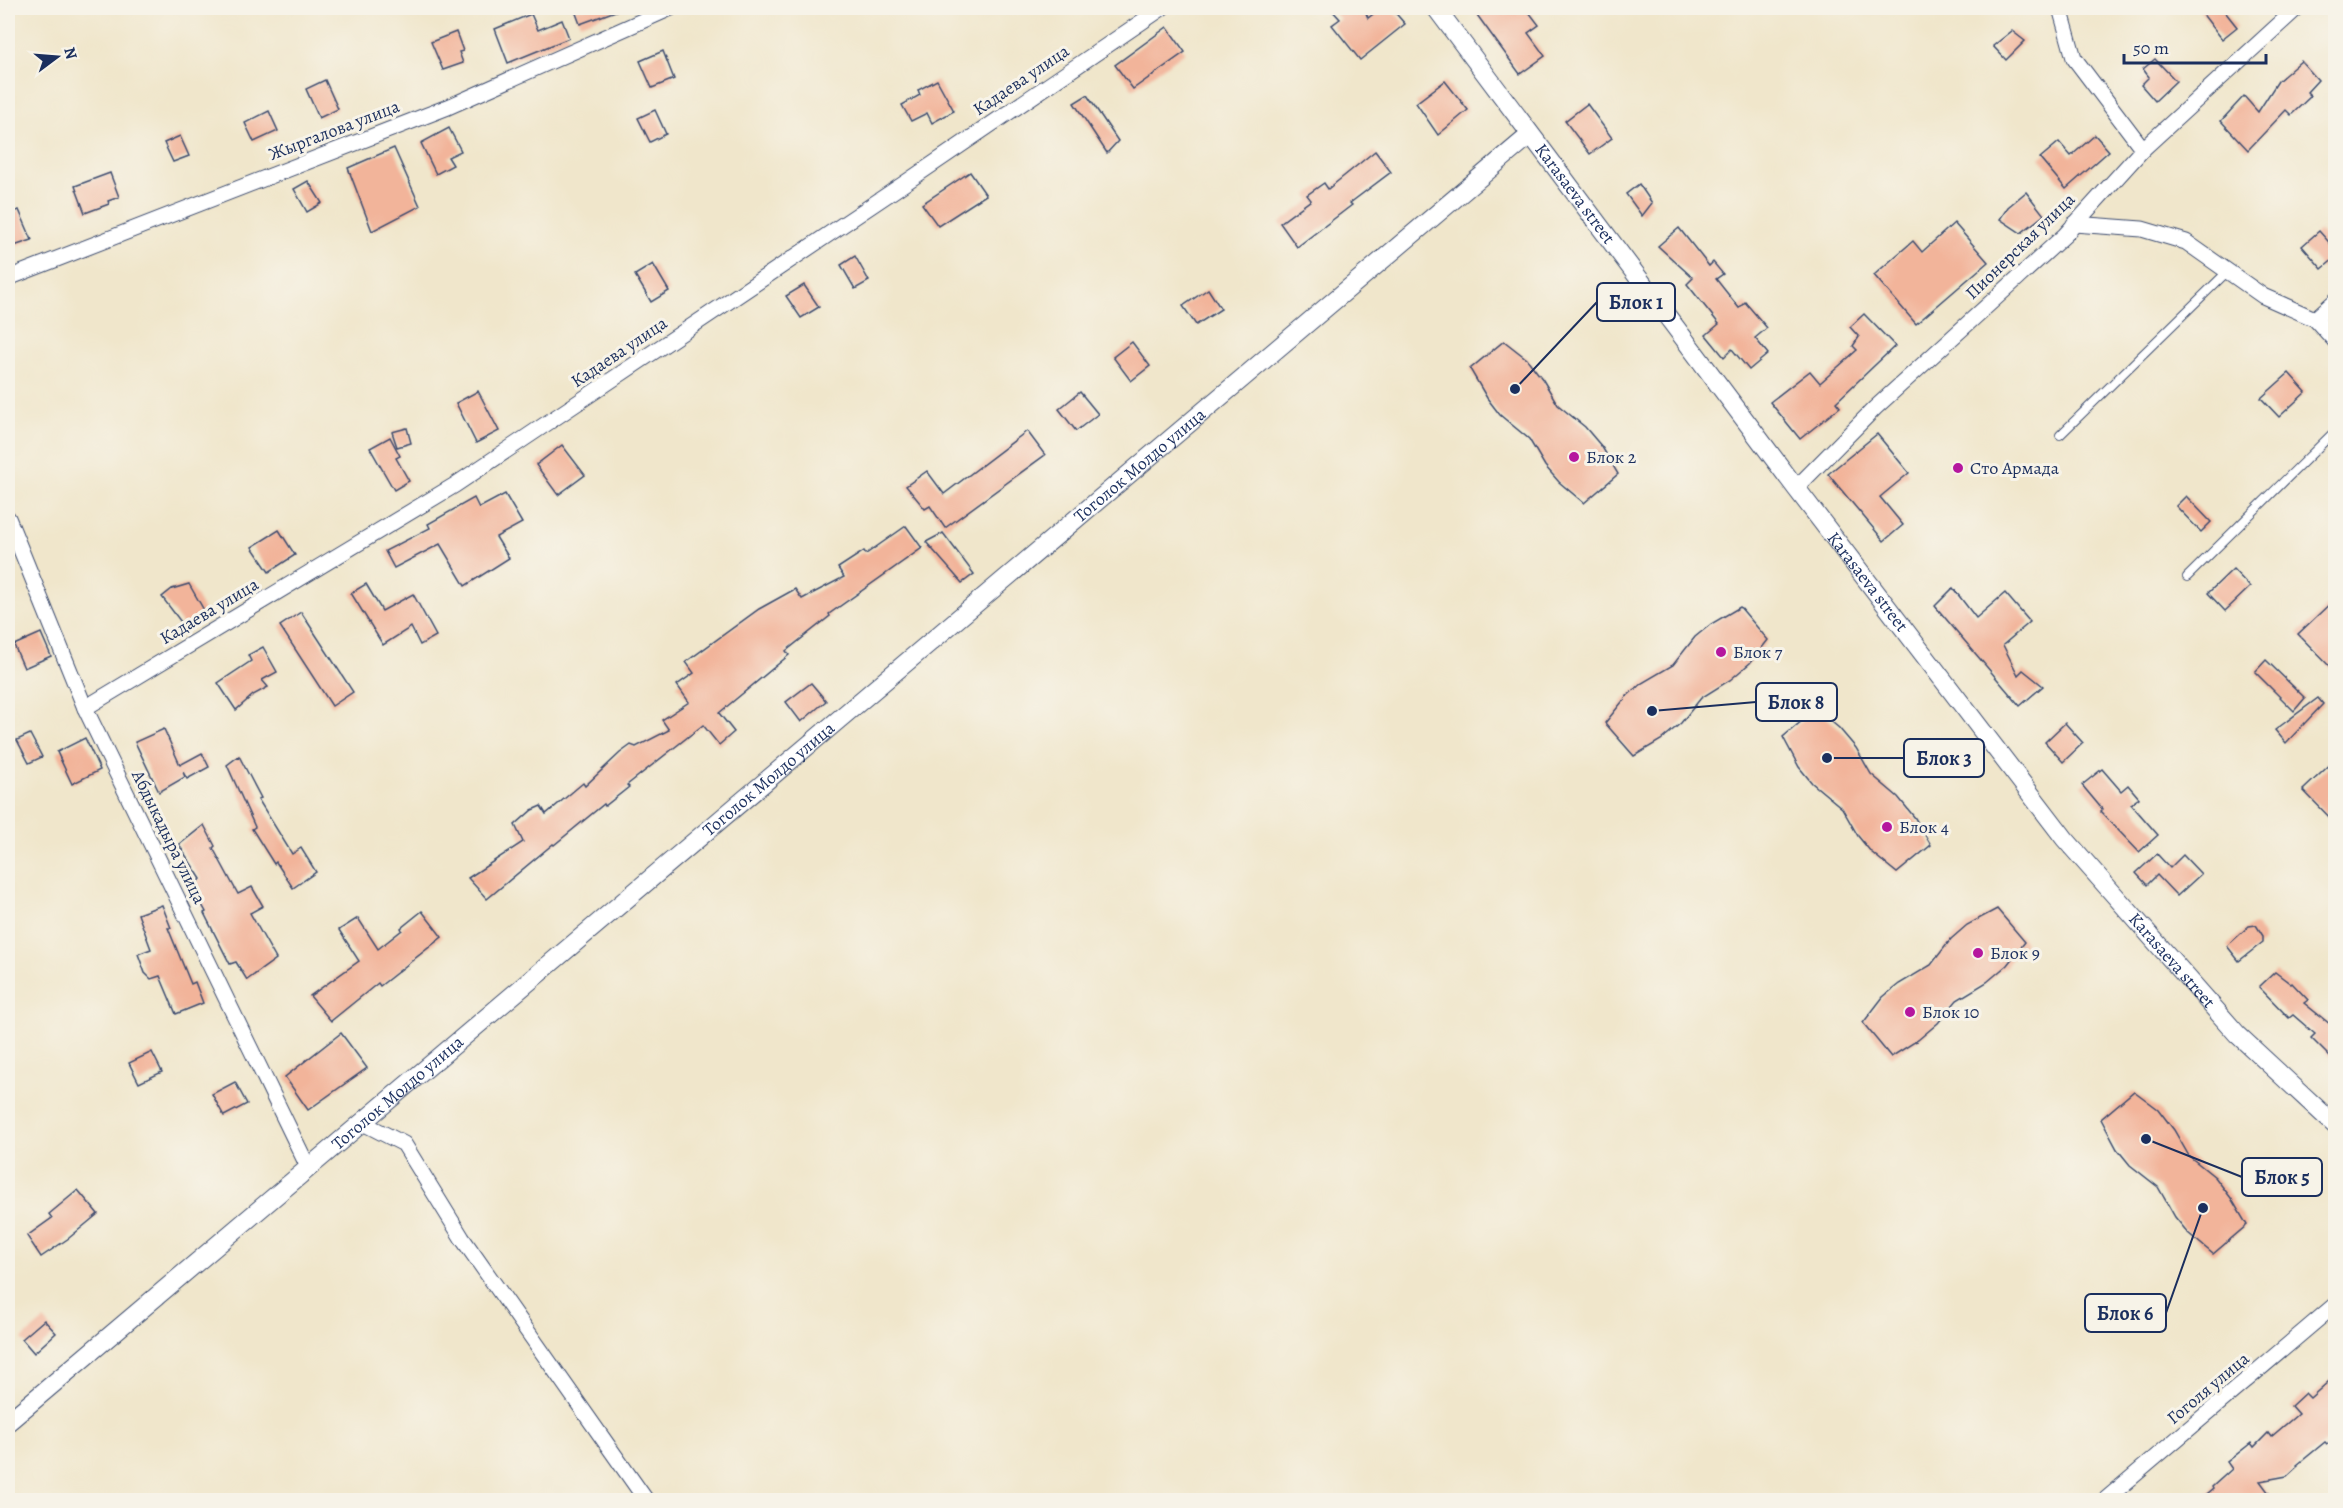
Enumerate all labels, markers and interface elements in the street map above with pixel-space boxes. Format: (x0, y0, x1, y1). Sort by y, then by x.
north arrow (27, 27, 87, 87)
scale bar (2124, 27, 2266, 65)
text: 50 m (2133, 36, 2169, 60)
street label: Кадаева улица (968, 39, 1074, 121)
text: N (58, 45, 83, 62)
street label: Жыргалова улица (265, 94, 403, 166)
street label: Karasaeva street (1530, 138, 1621, 249)
street label: Пионерская улица (1960, 187, 2081, 305)
callout: Блок 1 (1597, 283, 1675, 321)
text: Блок 1 (1609, 289, 1663, 316)
street label: Кадаева улица (566, 311, 672, 393)
street label: Тоголок Молдо улица (1069, 402, 1211, 528)
place label: Блок 2 (1586, 445, 1637, 469)
marker: Блок 2 (1567, 450, 1581, 464)
place label: Сто Армада (1970, 456, 2060, 480)
marker: Сто Армада (1951, 461, 1965, 475)
street label: Karasaeva street (1822, 527, 1914, 637)
street label: Кадаева улица (155, 572, 263, 650)
place label: Блок 7 (1733, 640, 1783, 664)
marker: Блок 7 (1714, 645, 1728, 659)
callout: Блок 8 (1756, 683, 1837, 721)
text: Блок 8 (1768, 689, 1824, 716)
street label: Тоголок Молдо улица (697, 716, 840, 842)
callout: Блок 3 (1904, 739, 1984, 777)
text: Блок 3 (1916, 745, 1972, 772)
street label: Абдыкадыра улица (126, 765, 212, 909)
place label: Блок 4 (1899, 815, 1949, 839)
marker: Блок 4 (1880, 820, 1894, 834)
street label: Karasaeva street (2123, 907, 2221, 1013)
place label: Блок 9 (1990, 941, 2040, 965)
marker: Блок 9 (1971, 946, 1985, 960)
place label: Блок 10 (1922, 1000, 1979, 1024)
marker: Блок 10 (1903, 1005, 1917, 1019)
street label: Тоголок Молдо улица (326, 1030, 469, 1155)
callout: Блок 5 (2242, 1158, 2322, 1196)
text: Блок 5 (2254, 1164, 2310, 1191)
callout: Блок 6 (2085, 1294, 2166, 1332)
text: Блок 6 (2097, 1300, 2153, 1327)
street label: Гоголя улица (2162, 1346, 2255, 1429)

